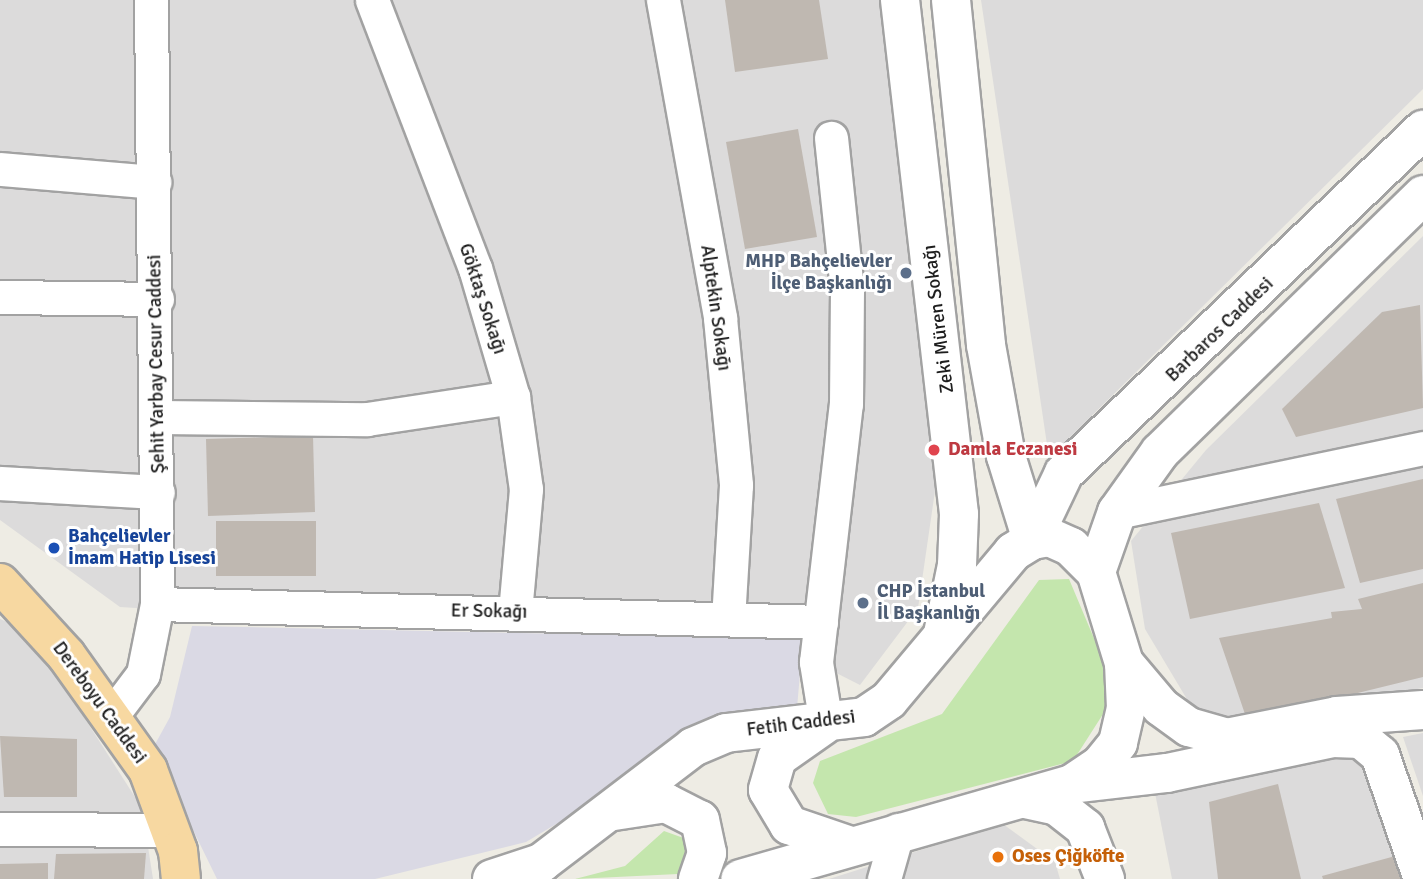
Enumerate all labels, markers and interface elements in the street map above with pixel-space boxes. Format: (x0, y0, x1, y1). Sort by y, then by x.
street label: Göktaş Sokağı (453, 241, 511, 357)
street label: Zeki Müren Sokağı (919, 243, 959, 395)
street label: Alptekin Sokağı (695, 244, 735, 372)
place label: MHP Bahçelievler İlçe Başkanlığı (745, 251, 892, 295)
street label: Şehit Yarbay Cesur Caddesi (144, 254, 170, 474)
marker: MHP Bahçelievler İlçe Başkanlığı (898, 265, 914, 281)
street label: Barbaros Caddesi (1161, 273, 1279, 387)
place label: Damla Eczanesi (948, 439, 1077, 461)
marker: Damla Eczanesi (926, 442, 942, 458)
place label: Bahçelievler İmam Hatip Lisesi (68, 526, 216, 570)
marker: Bahçelievler İmam Hatip Lisesi (46, 540, 62, 556)
place label: CHP İstanbul İl Başkanlığı (877, 581, 985, 625)
marker: CHP İstanbul İl Başkanlığı (855, 595, 871, 611)
street label: Er Sokağı (450, 600, 528, 624)
street label: Dereboyu Caddesi (47, 638, 151, 768)
street label: Fetih Caddesi (745, 706, 857, 742)
place label: Oses Çiğköfte (1012, 846, 1124, 868)
marker: Oses Çiğköfte (990, 849, 1006, 865)

